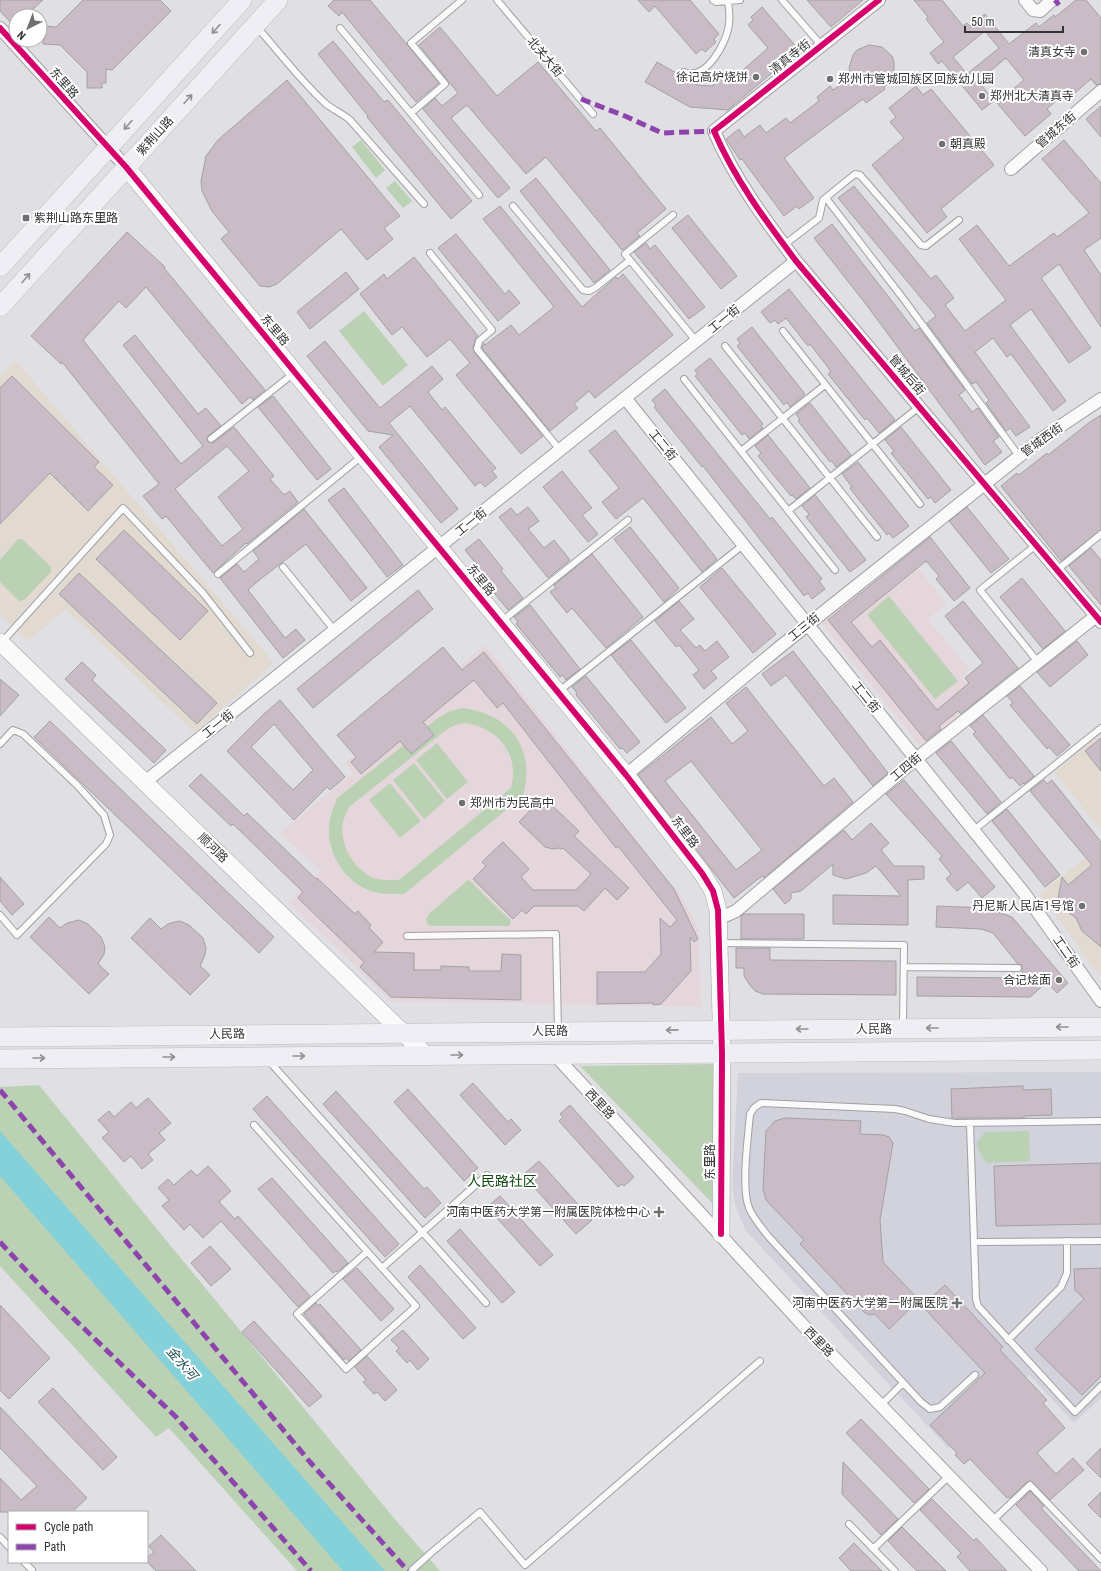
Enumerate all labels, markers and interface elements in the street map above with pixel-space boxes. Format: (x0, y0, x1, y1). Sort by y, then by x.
north arrow (8, 8, 48, 48)
scale bar (965, 8, 1063, 34)
text: 50 m (971, 15, 995, 29)
one-way arrow (211, 24, 220, 34)
text: N (15, 28, 29, 42)
street label: 北关大街 (524, 34, 566, 80)
street label: 清真寺街 (767, 37, 813, 77)
place label: 清真女寺 (1028, 45, 1076, 59)
marker: 清真女寺 (1079, 47, 1089, 57)
street label: 东里路 (47, 65, 81, 101)
place label: 徐记高炉烧饼 (676, 70, 748, 84)
marker: 徐记高炉烧饼 (751, 72, 761, 82)
place label: 郑州市管城回族区回族幼儿园 (838, 72, 994, 86)
marker: 郑州市管城回族区回族幼儿园 (825, 74, 835, 84)
place label: 郑州北大清真寺 (990, 89, 1074, 103)
marker: 郑州北大清真寺 (977, 91, 987, 101)
one-way arrow (184, 94, 193, 104)
street label: 管城东街 (1033, 109, 1079, 151)
street label: 紫荆山路 (134, 113, 176, 159)
one-way arrow (123, 120, 133, 130)
place label: 朝真殿 (950, 137, 986, 151)
marker: 朝真殿 (937, 139, 947, 149)
place label: 紫荆山路东里路 (34, 211, 118, 225)
marker: 紫荆山路东里路 (21, 213, 31, 223)
one-way arrow (21, 273, 30, 283)
street label: 工一街 (706, 302, 742, 336)
street label: 东里路 (258, 312, 292, 348)
street label: 管城后街 (886, 352, 928, 398)
street label: 管城西街 (1018, 420, 1066, 460)
street label: 工二街 (646, 427, 680, 463)
street label: 工一街 (453, 505, 489, 539)
street label: 东里路 (464, 562, 498, 598)
street label: 工三街 (786, 610, 822, 644)
street label: 工二街 (849, 679, 883, 715)
street label: 工一街 (200, 707, 236, 741)
street label: 工四街 (888, 750, 924, 784)
place label: 郑州市为民高中 (470, 796, 554, 810)
marker: 郑州市为民高中 (457, 798, 467, 808)
street label: 东里路 (669, 813, 701, 851)
street label: 顺河路 (195, 830, 231, 866)
place label: 丹尼斯人民店1号馆 (972, 899, 1074, 913)
marker: 丹尼斯人民店1号馆 (1077, 901, 1087, 911)
street label: 工二街 (1050, 933, 1082, 971)
place label: 合记烩面 (1003, 973, 1051, 987)
marker: 合记烩面 (1054, 975, 1064, 985)
street label: 人民路 (856, 1022, 892, 1036)
one-way arrow (1056, 1023, 1069, 1031)
street label: 人民路 (532, 1024, 568, 1038)
one-way arrow (926, 1024, 939, 1032)
one-way arrow (796, 1025, 809, 1033)
one-way arrow (666, 1026, 679, 1034)
street label: 人民路 (209, 1027, 245, 1041)
one-way arrow (450, 1051, 463, 1059)
one-way arrow (292, 1052, 305, 1060)
one-way arrow (162, 1053, 175, 1061)
one-way arrow (32, 1054, 45, 1062)
street label: 西里路 (583, 1086, 617, 1122)
street label: 东里路 (703, 1144, 717, 1180)
district label: 人民路社区 (467, 1173, 537, 1189)
place label: 河南中医药大学第一附属医院体检中心 (446, 1205, 650, 1219)
marker: 河南中医药大学第一附属医院体检中心 (653, 1206, 665, 1218)
place label: 河南中医药大学第一附属医院 (792, 1296, 948, 1310)
marker: 河南中医药大学第一附属医院 (951, 1297, 963, 1309)
street label: 西里路 (801, 1324, 837, 1360)
water label: 金水河 (164, 1343, 202, 1385)
legend (8, 1511, 148, 1563)
text: Cycle path (44, 1520, 94, 1534)
text: Path (44, 1540, 66, 1554)

